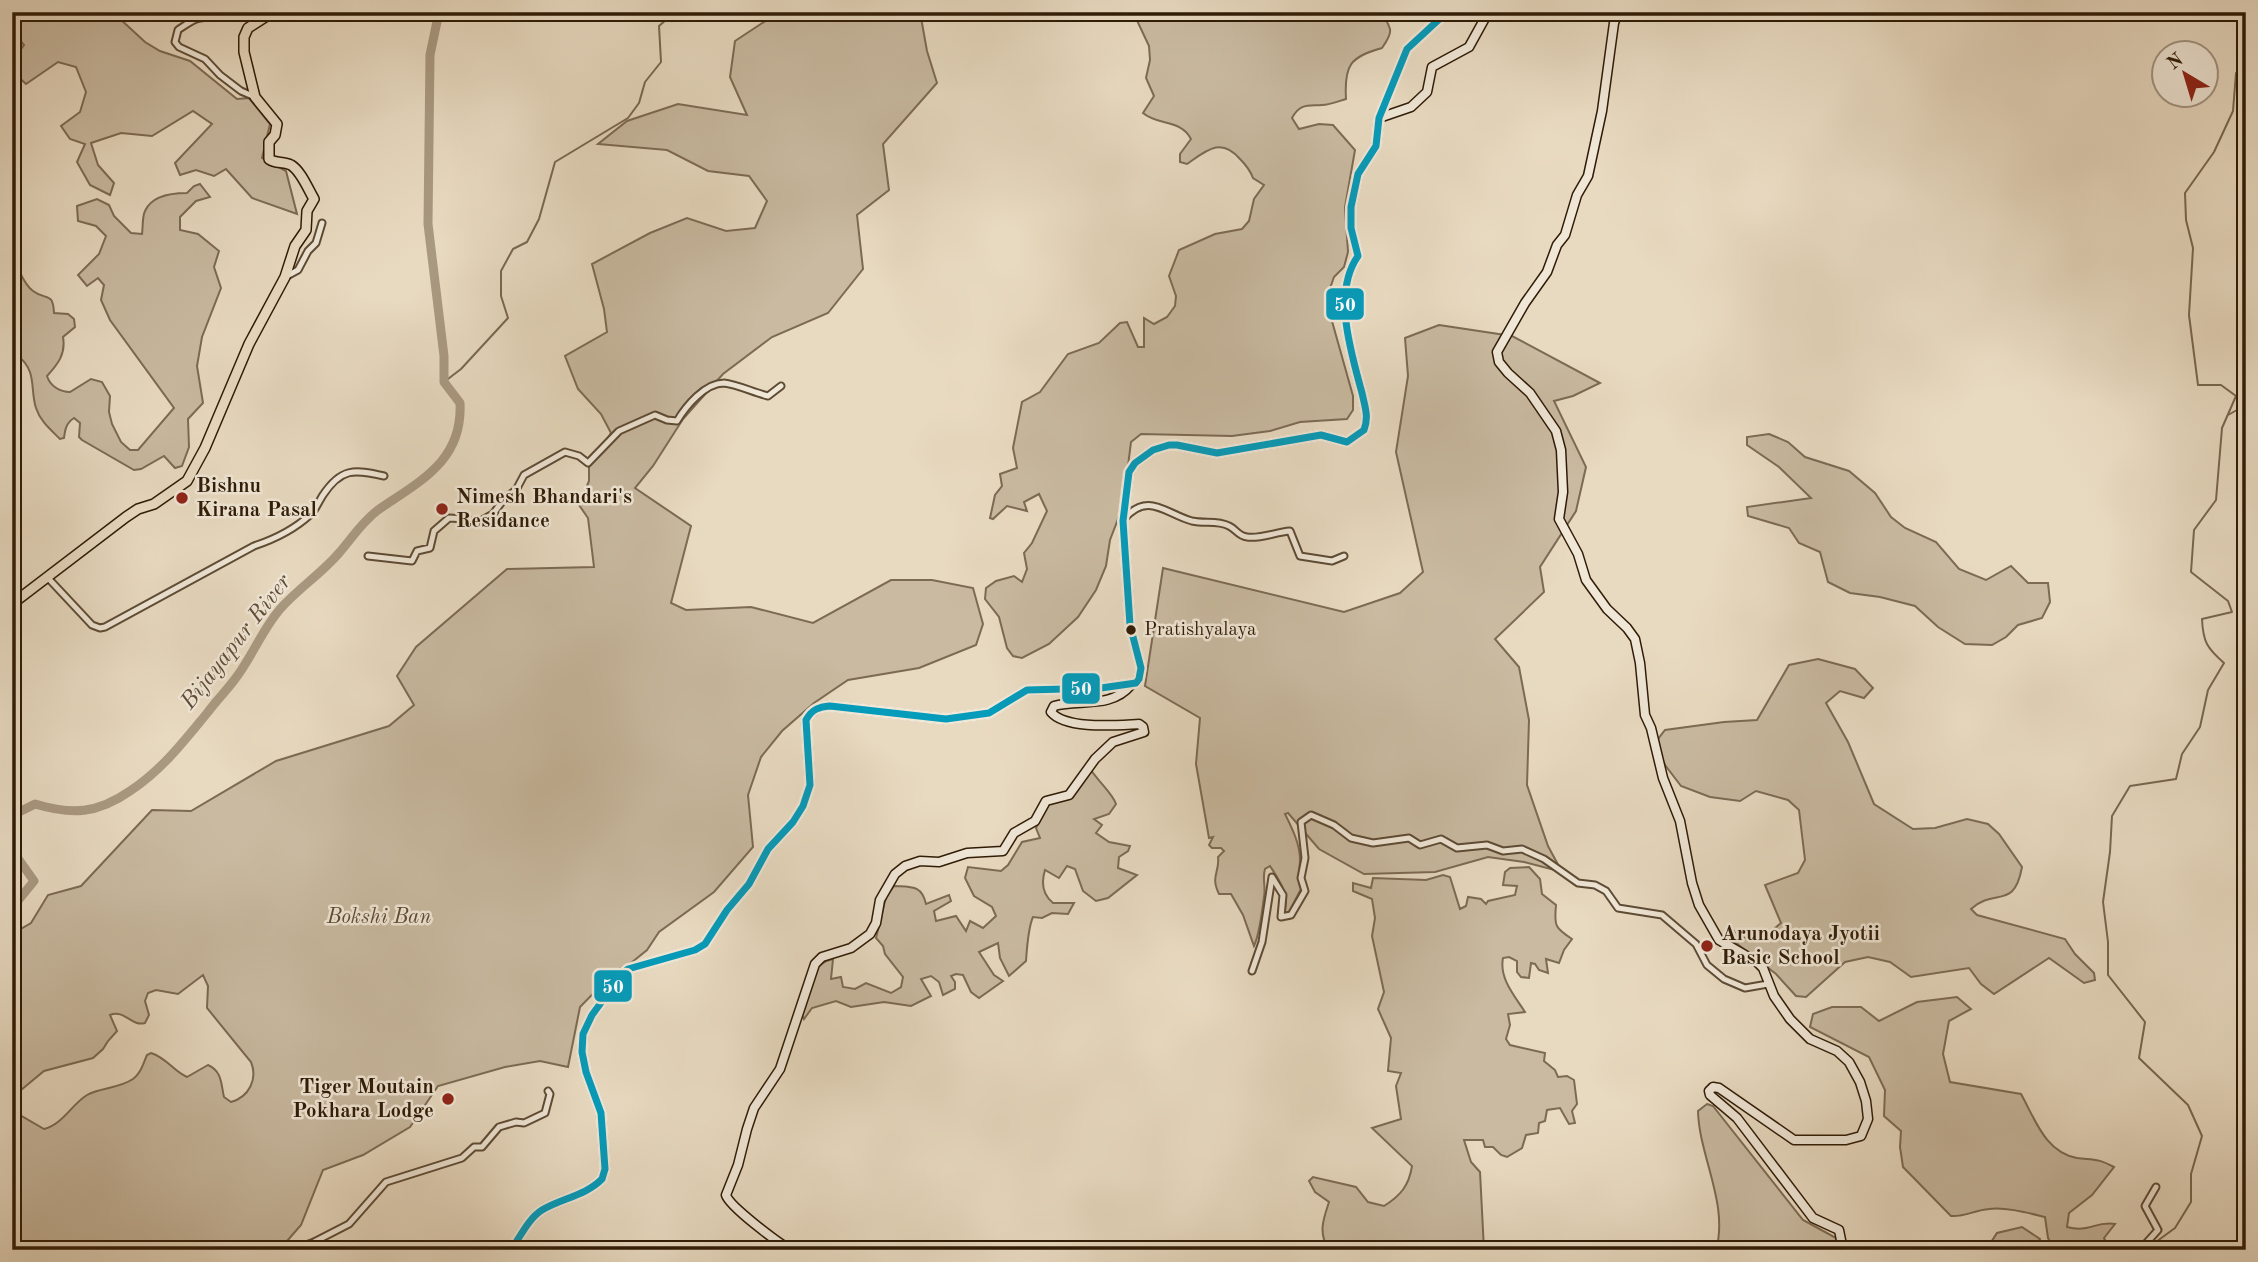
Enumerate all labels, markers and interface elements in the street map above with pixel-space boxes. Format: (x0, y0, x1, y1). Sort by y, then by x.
north arrow (2150, 38, 2220, 108)
text: N (2164, 50, 2188, 75)
line badge: 50 (1325, 287, 1365, 321)
text: 50 (1334, 297, 1356, 316)
place label: Bishnu Kirana Pasal (196, 476, 317, 521)
place label: Nimesh Bhandari's Residance (456, 487, 632, 532)
marker: Bishnu Kirana Pasal (174, 490, 190, 506)
marker: Nimesh Bhandari's Residance (434, 501, 450, 517)
water label: Bijayapur River (176, 570, 297, 715)
place label: Pratishyalaya (1144, 621, 1257, 640)
marker: Pratishyalaya (1124, 623, 1138, 637)
line badge: 50 (1061, 672, 1101, 705)
text: 50 (1070, 681, 1092, 700)
park label: Bokshi Ban (326, 907, 431, 928)
place label: Arunodaya Jyotii Basic School (1721, 924, 1880, 969)
marker: Arunodaya Jyotii Basic School (1699, 938, 1715, 954)
line badge: 50 (593, 969, 633, 1003)
text: 50 (602, 979, 624, 998)
place label: Tiger Moutain Pokhara Lodge (292, 1077, 434, 1122)
marker: Tiger Moutain Pokhara Lodge (440, 1091, 456, 1107)

